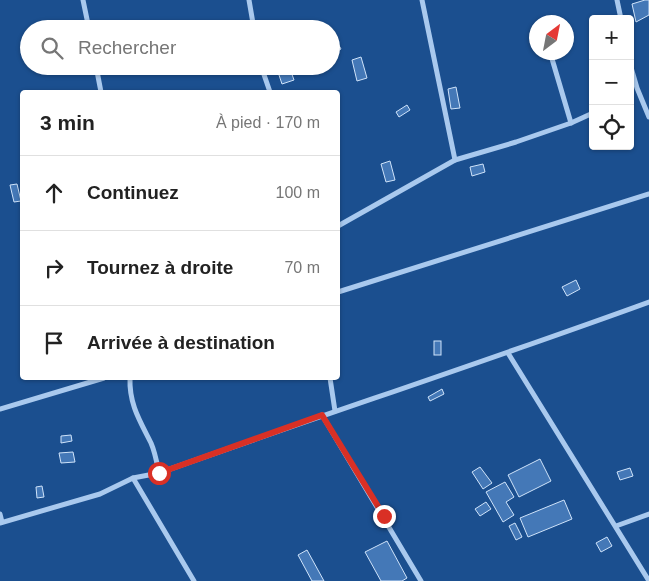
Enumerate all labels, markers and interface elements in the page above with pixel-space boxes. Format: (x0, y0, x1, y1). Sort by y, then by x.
north arrow (529, 15, 574, 60)
map controls (589, 15, 634, 150)
button: + (589, 15, 634, 60)
search box (20, 20, 340, 75)
icon: search (38, 34, 66, 62)
text: Rechercher (78, 37, 176, 58)
button: − (589, 60, 634, 105)
button: locate (589, 105, 634, 150)
text: 3 min (40, 111, 95, 134)
text: À pied · 170 m (216, 114, 320, 131)
icon: ahead (40, 179, 68, 207)
text: Continuez (87, 182, 179, 203)
text: 100 m (276, 184, 320, 201)
icon: right (40, 254, 68, 282)
text: Tournez à droite (87, 257, 233, 278)
text: 70 m (284, 259, 320, 276)
icon: arrive (40, 329, 68, 357)
text: Arrivée à destination (87, 332, 275, 353)
route start (148, 462, 171, 485)
route end (373, 505, 396, 528)

